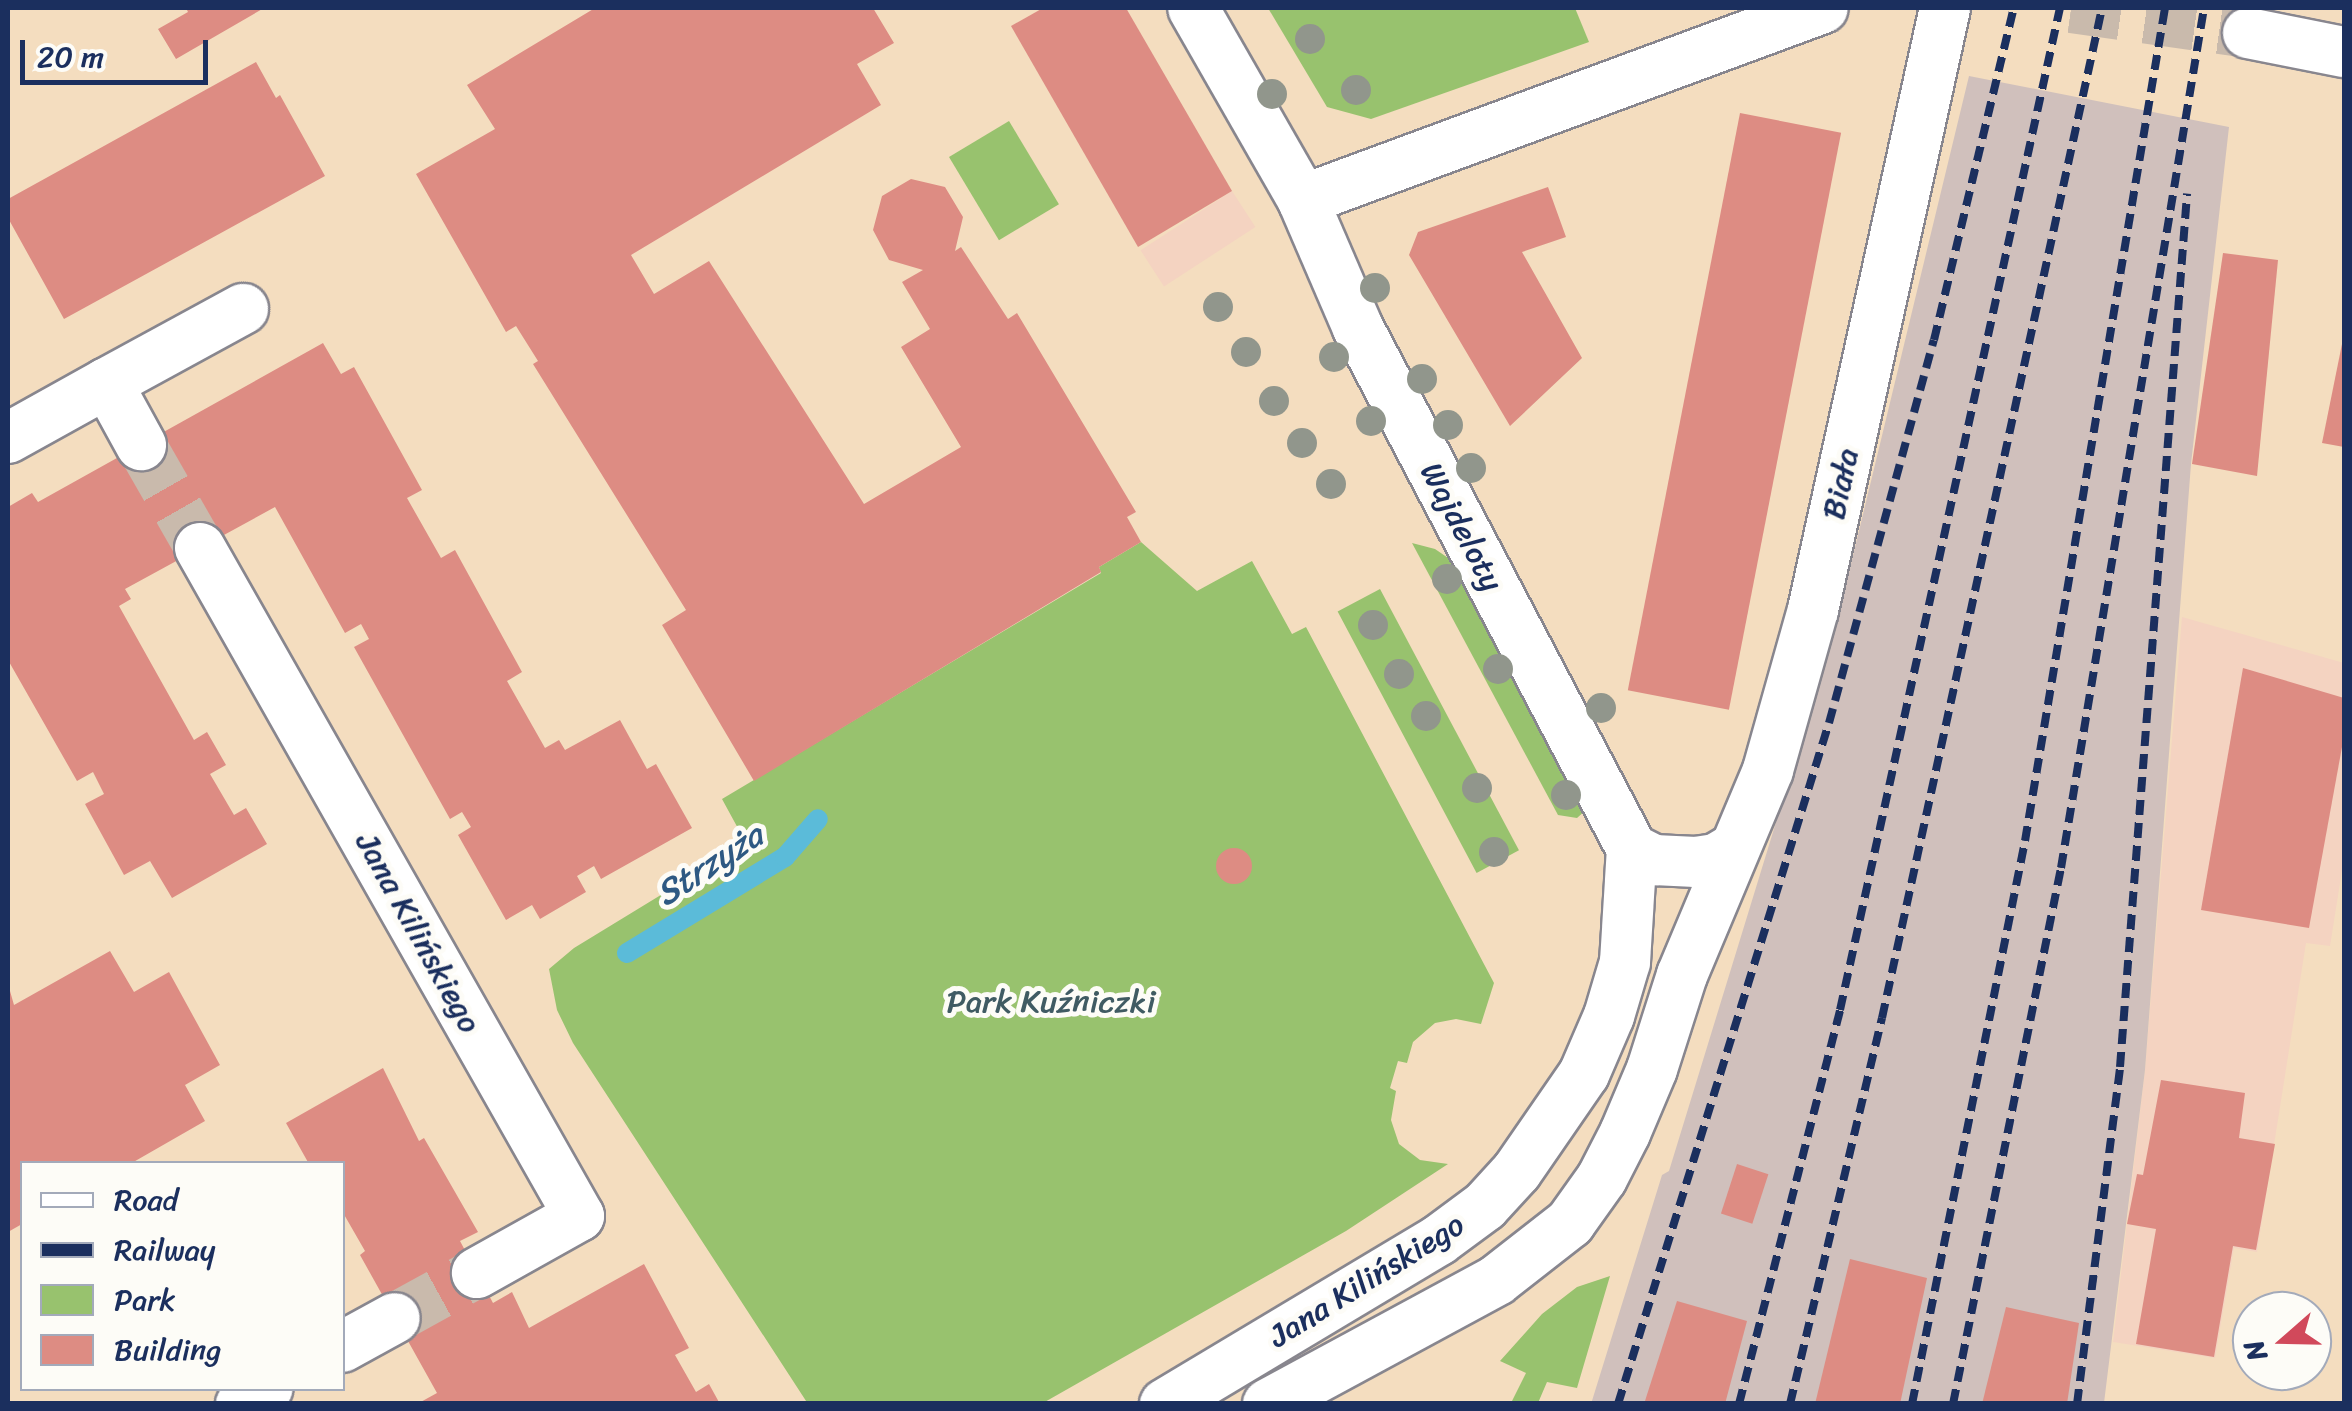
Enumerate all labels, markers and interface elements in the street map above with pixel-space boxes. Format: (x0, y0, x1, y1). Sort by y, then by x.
scale bar (25, 20, 212, 82)
text: 20 m (37, 30, 104, 84)
street label: Biała (1815, 445, 1867, 523)
street label: Wajdeloty (1411, 456, 1511, 598)
water label: Strzyża (647, 814, 771, 914)
street label: Jana Kilińskiego (347, 825, 489, 1041)
park label: Park Kuźniczki (947, 983, 1155, 1021)
legend (20, 1161, 345, 1391)
text: Road (114, 1173, 178, 1227)
street label: Jana Kilińskiego (1261, 1205, 1473, 1357)
text: Railway (114, 1223, 215, 1277)
text: Park (114, 1273, 176, 1327)
north arrow (2232, 1291, 2332, 1391)
text: Building (114, 1323, 221, 1377)
text: N (2229, 1333, 2282, 1368)

